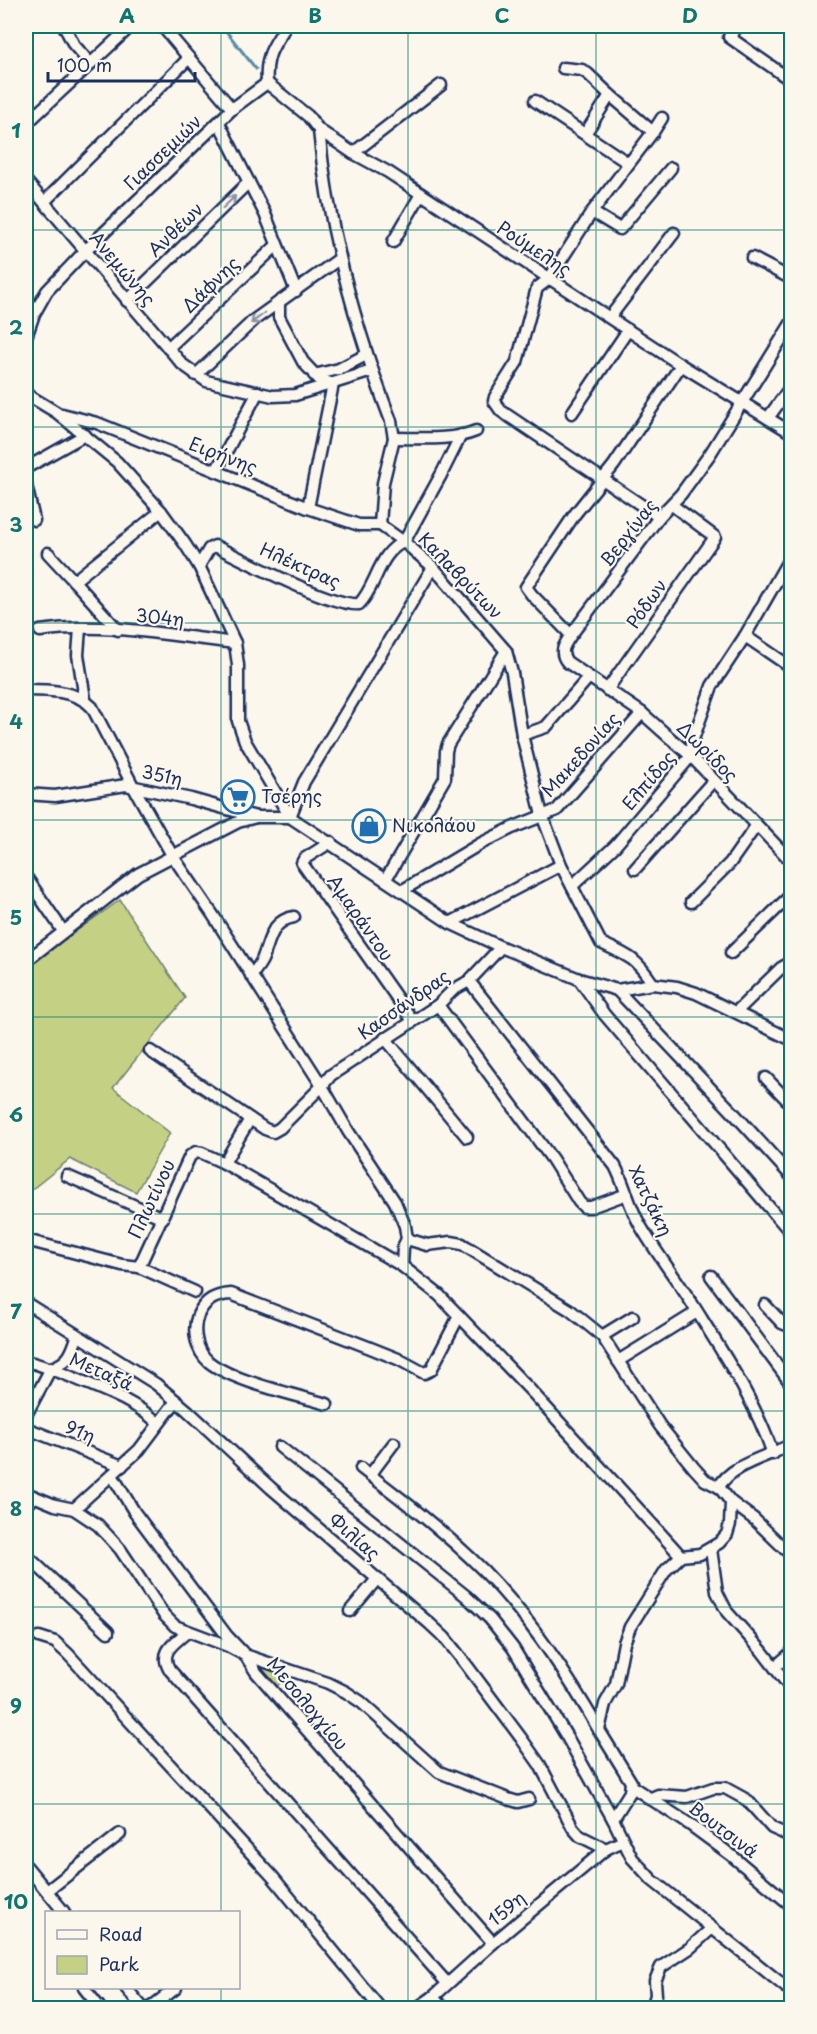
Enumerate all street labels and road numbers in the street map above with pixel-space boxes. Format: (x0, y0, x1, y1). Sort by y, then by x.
street label: Γιασσεμιών (117, 108, 207, 196)
street label: Ανθέων (141, 195, 209, 262)
street label: Ρούμελης (492, 214, 577, 282)
street label: Ανεμώνης (84, 225, 162, 311)
street label: Δάφνης (175, 250, 245, 318)
street label: Ειρήνης (185, 429, 262, 480)
street label: Βεργίνας (593, 492, 663, 572)
street label: Καλαβρύτων (413, 525, 510, 625)
street label: Ηλέκτρας (256, 535, 345, 594)
street label: Ρόδων (619, 573, 673, 633)
street label: 304η (135, 601, 186, 632)
street label: Μακεδονίας (534, 706, 625, 802)
street label: Δωρίδος (671, 714, 745, 788)
street label: Ελπίδος (615, 744, 681, 816)
street label: 351η (139, 757, 185, 792)
street label: Αμαράντου (321, 868, 401, 966)
street label: Κασσάνδρας (352, 962, 455, 1046)
street label: Πλωτίνου (121, 1154, 181, 1242)
street label: Χατζάκη (623, 1160, 680, 1240)
street label: Μεταξά (66, 1345, 138, 1397)
street label: 91η (62, 1412, 100, 1449)
street label: Φιλίας (323, 1506, 387, 1566)
street label: Μεσολογγίου (261, 1651, 355, 1755)
street label: Βουτσινά (684, 1794, 764, 1864)
street label: 159η (481, 1884, 531, 1932)

